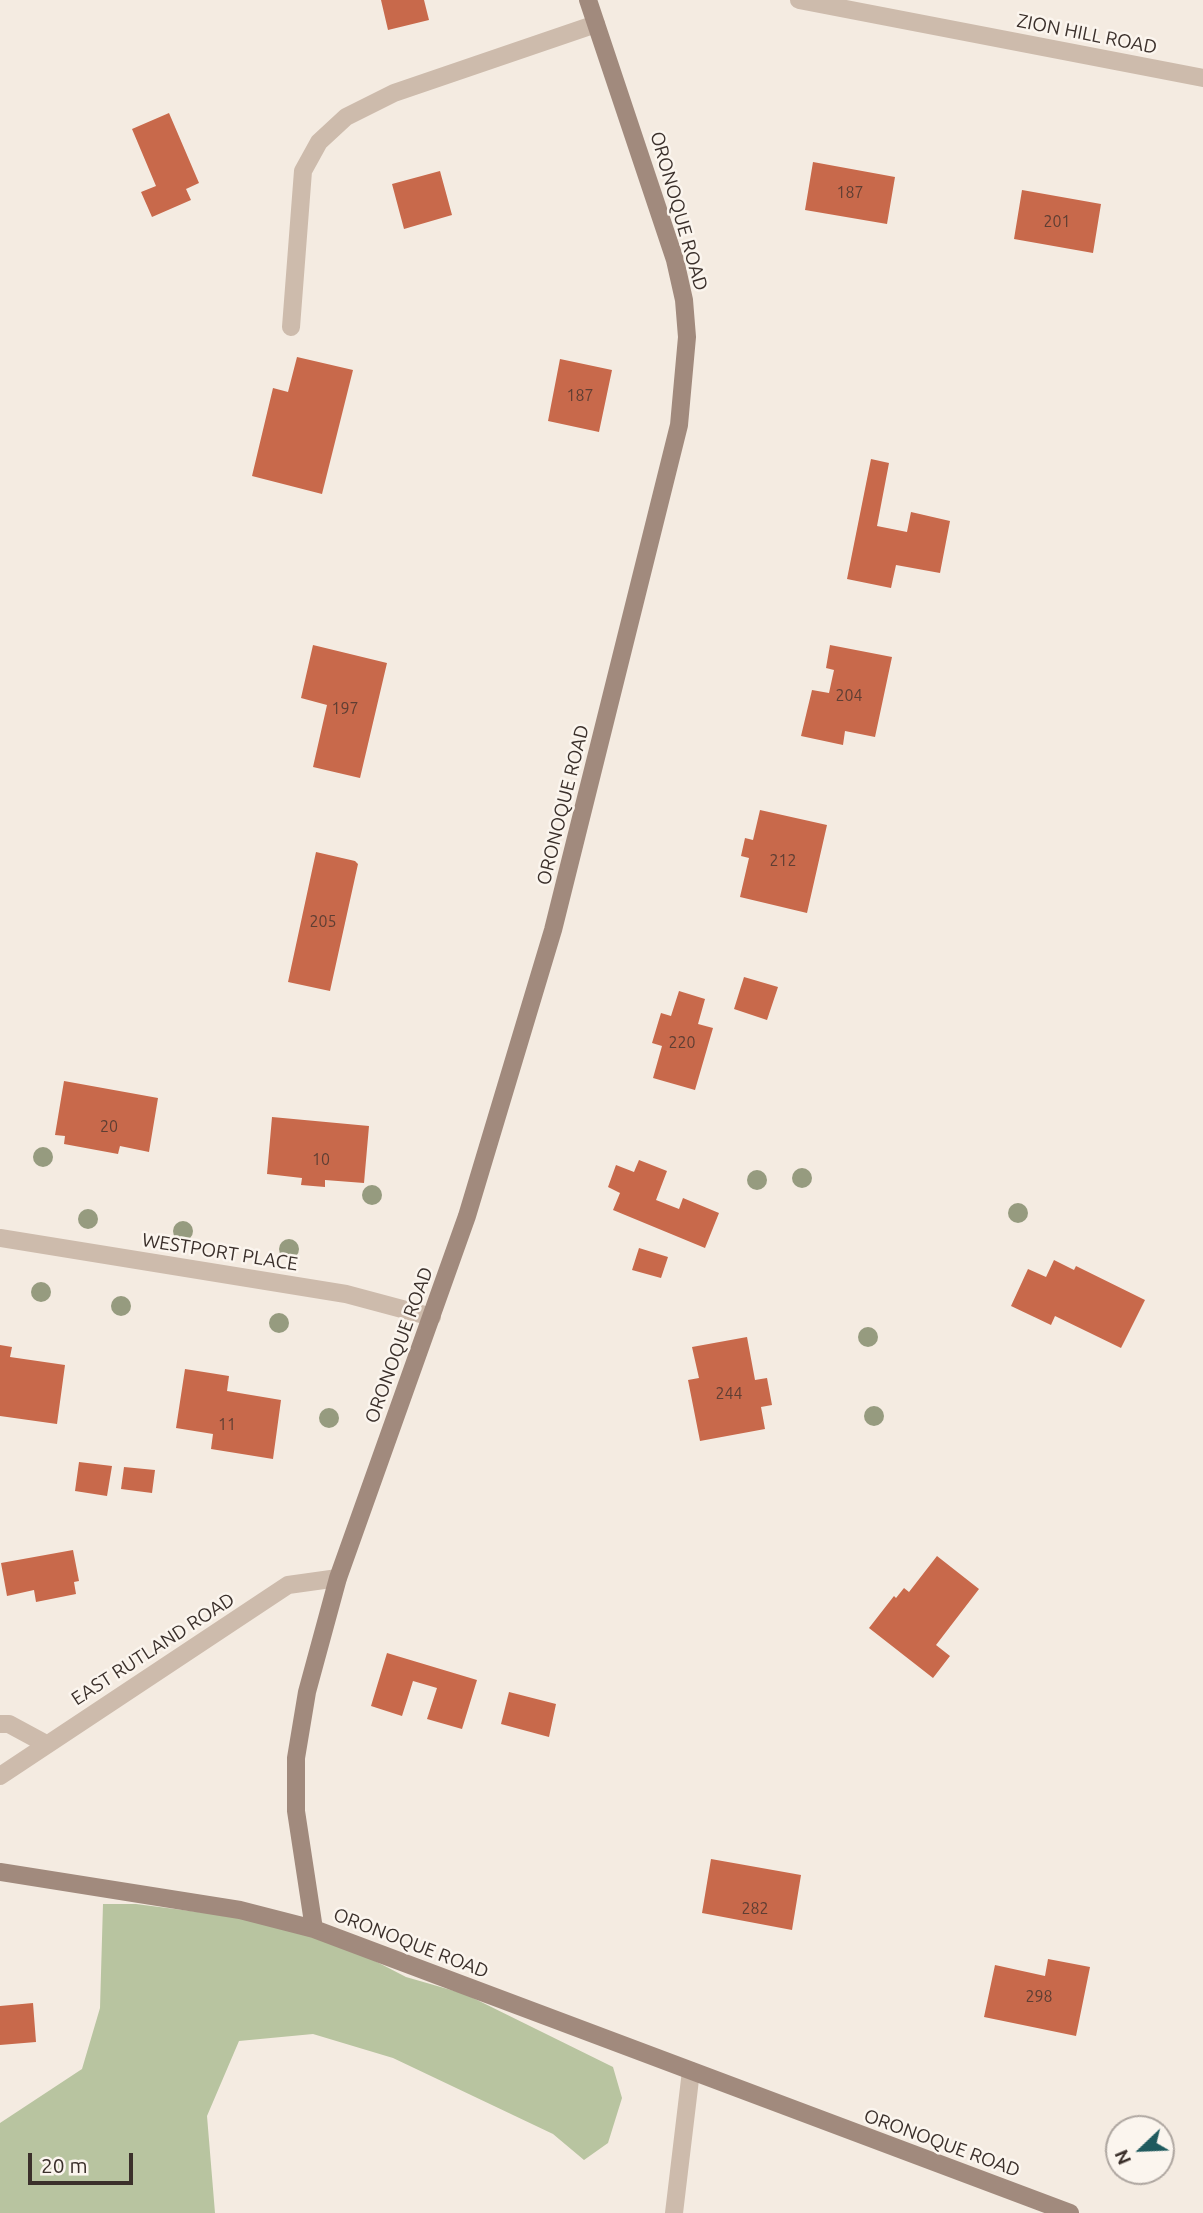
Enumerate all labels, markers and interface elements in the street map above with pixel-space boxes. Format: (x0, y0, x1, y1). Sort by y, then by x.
street label: ZION HILL ROAD (1015, 9, 1159, 59)
street label: ORONOQUE ROAD (645, 129, 713, 293)
house number: 187 (836, 183, 864, 203)
house number: 201 (1043, 212, 1071, 232)
house number: 187 (566, 386, 594, 406)
house number: 204 (835, 686, 863, 706)
house number: 197 (331, 699, 359, 719)
street label: ORONOQUE ROAD (532, 722, 594, 888)
house number: 212 (769, 851, 797, 871)
house number: 205 (309, 912, 337, 932)
house number: 220 (668, 1033, 696, 1053)
house number: 20 (100, 1117, 118, 1137)
house number: 10 (312, 1150, 330, 1170)
street label: WESTPORT PLACE (140, 1228, 300, 1276)
street label: ORONOQUE ROAD (360, 1264, 438, 1426)
house number: 244 (715, 1384, 743, 1404)
house number: 11 (218, 1415, 236, 1435)
street label: EAST RUTLAND ROAD (67, 1588, 239, 1710)
house number: 282 (741, 1899, 769, 1919)
street label: ORONOQUE ROAD (330, 1903, 492, 1983)
house number: 298 (1025, 1987, 1053, 2007)
street label: ORONOQUE ROAD (861, 2104, 1023, 2182)
north arrow (1105, 2115, 1175, 2185)
scale bar (32, 2140, 136, 2184)
text: N (1110, 2147, 1135, 2168)
text: 20 m (41, 2153, 88, 2177)

